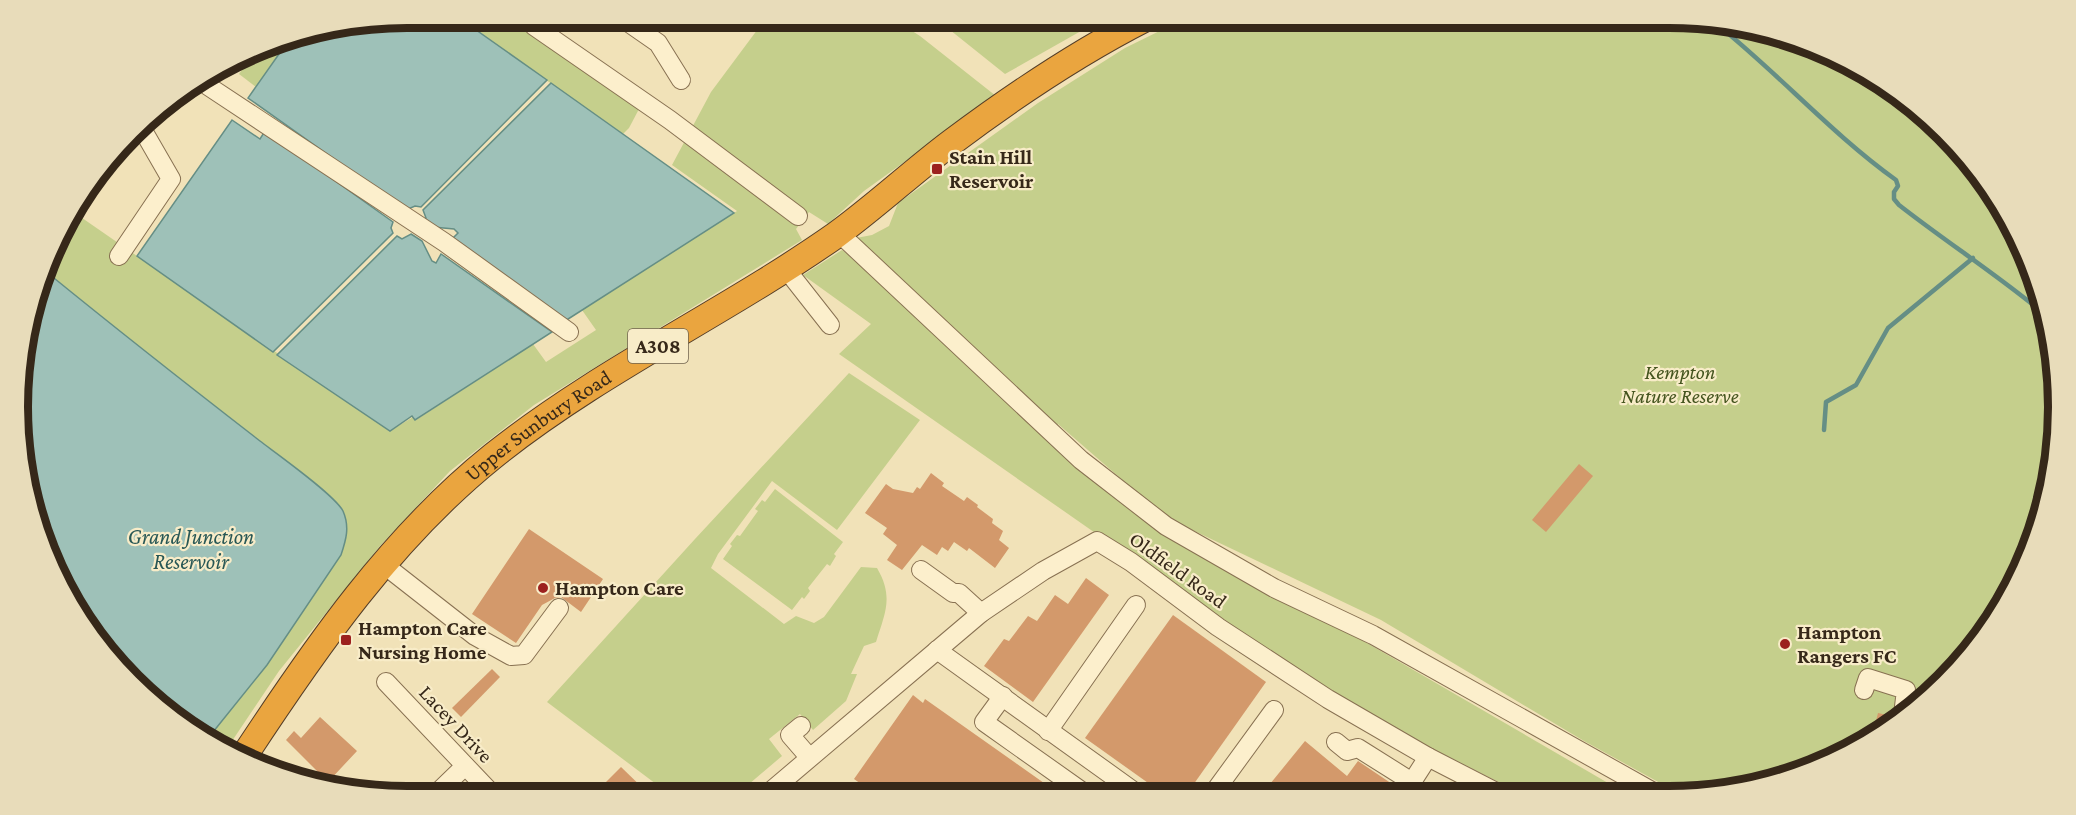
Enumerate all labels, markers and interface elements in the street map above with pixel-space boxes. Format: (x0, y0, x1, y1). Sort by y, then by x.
place label: Stain Hill Reservoir (949, 145, 1034, 193)
marker: Stain Hill Reservoir (930, 162, 944, 176)
road number: A308 (628, 329, 688, 363)
park label: Kempton Nature Reserve (1621, 360, 1739, 408)
street label: Upper Sunbury Road (460, 365, 616, 486)
water label: Grand Junction Reservoir (128, 524, 254, 574)
street label: Oldfield Road (1125, 527, 1231, 613)
place label: Hampton Care (555, 576, 684, 600)
marker: Hampton Care (536, 581, 550, 595)
place label: Hampton Care Nursing Home (358, 616, 487, 664)
place label: Hampton Rangers FC (1797, 620, 1897, 668)
marker: Hampton Care Nursing Home (339, 633, 353, 647)
marker: Hampton Rangers FC (1778, 637, 1792, 651)
street label: Lacey Drive (414, 680, 498, 768)

